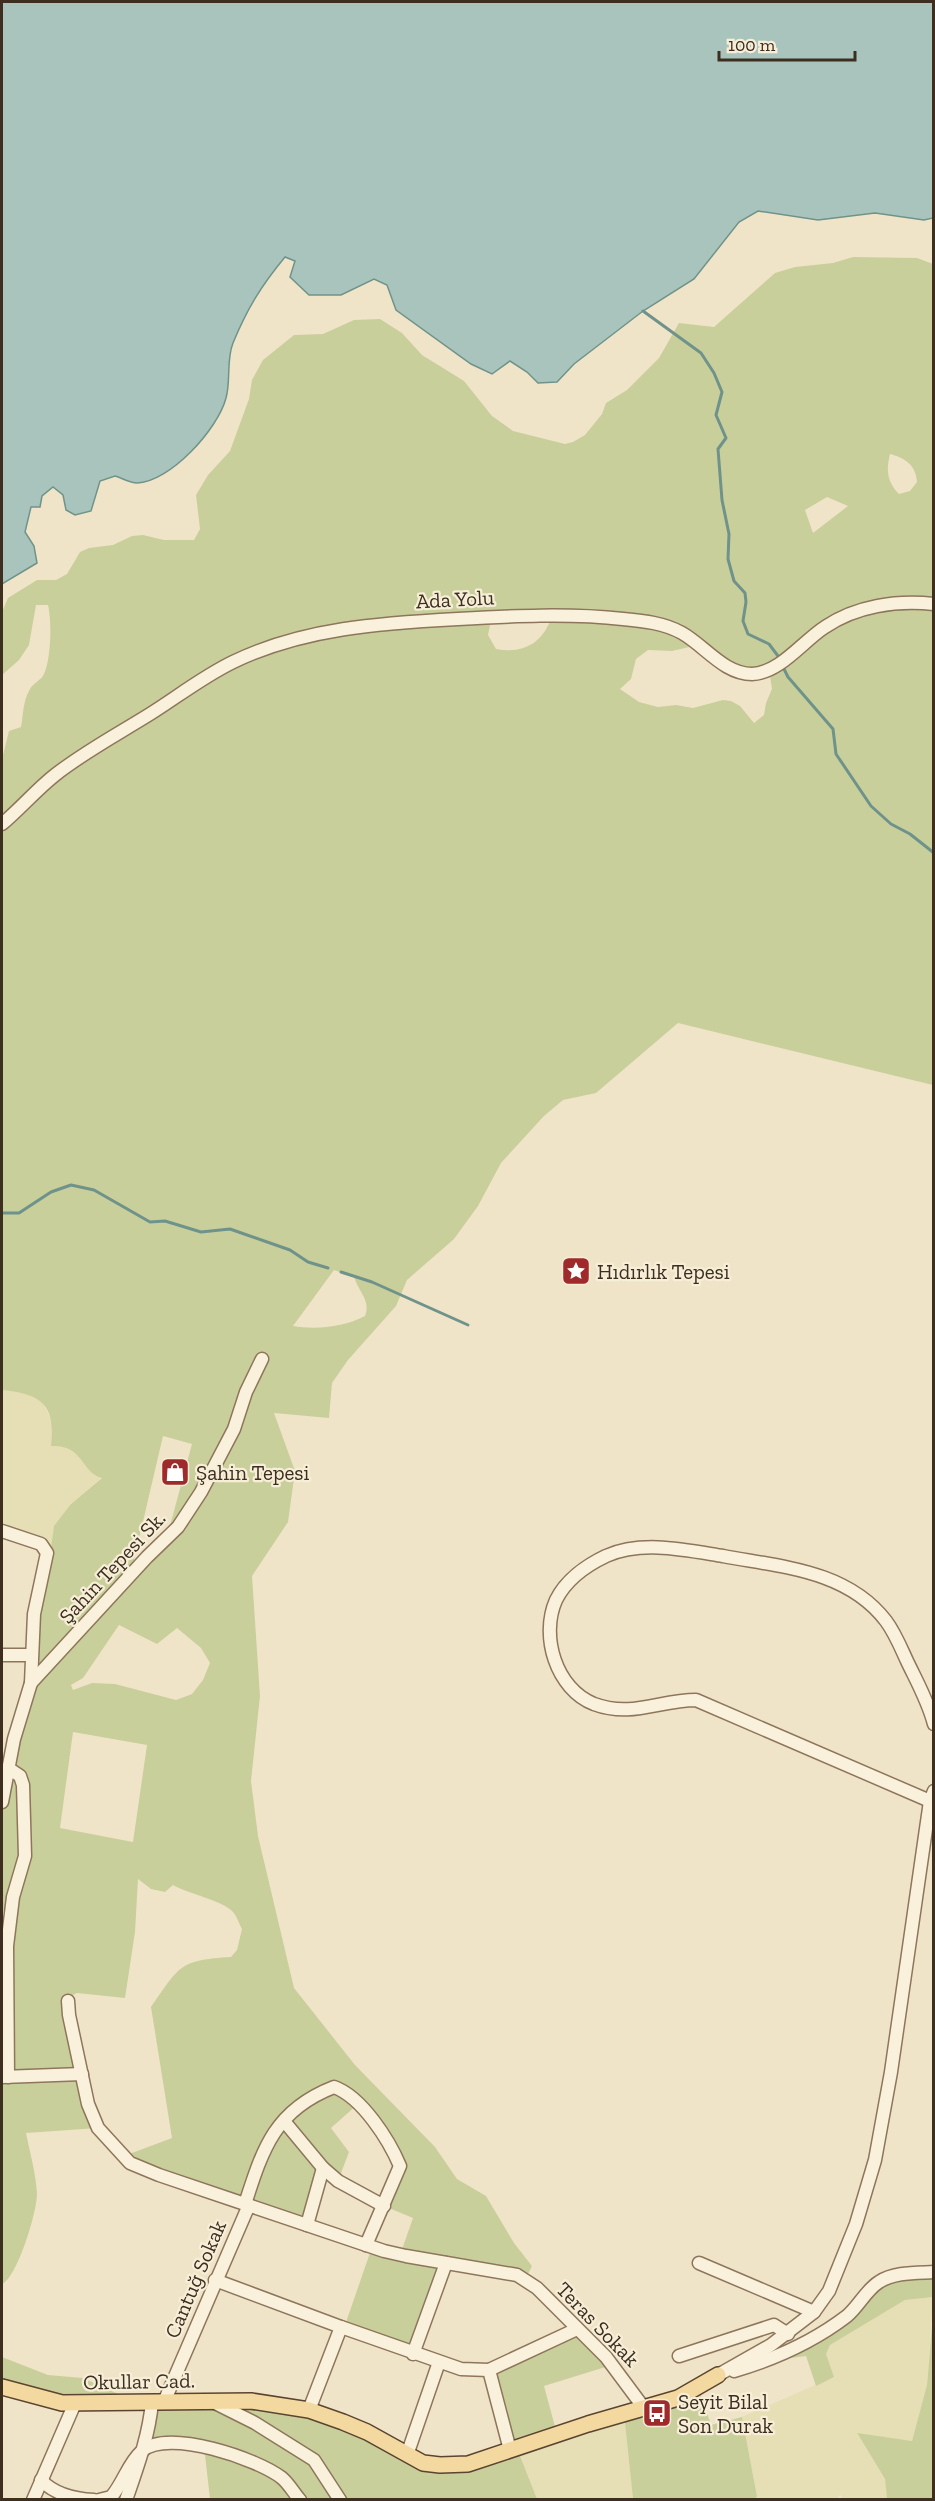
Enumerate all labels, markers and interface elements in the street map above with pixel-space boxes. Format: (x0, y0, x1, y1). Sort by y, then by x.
scale bar (719, 24, 856, 62)
text: 100 m (728, 34, 776, 56)
street label: Ada Yolu (415, 584, 495, 614)
place icon: Hıdırlık Tepesi (560, 1255, 592, 1287)
place label: Hıdırlık Tepesi (597, 1259, 730, 1284)
shop icon: Şahin Tepesi (159, 1456, 191, 1488)
place label: Şahin Tepesi (196, 1460, 310, 1485)
street label: Şahin Tepesi Sk. (53, 1506, 171, 1628)
street label: Cantuğ Sokak (159, 2216, 231, 2342)
street label: Teras Sokak (551, 2276, 645, 2372)
street label: Okullar Cad. (83, 2368, 195, 2394)
place label: Seyit Bilal Son Durak (678, 2389, 773, 2438)
bus stop icon: Seyit Bilal Son Durak (641, 2397, 673, 2429)

